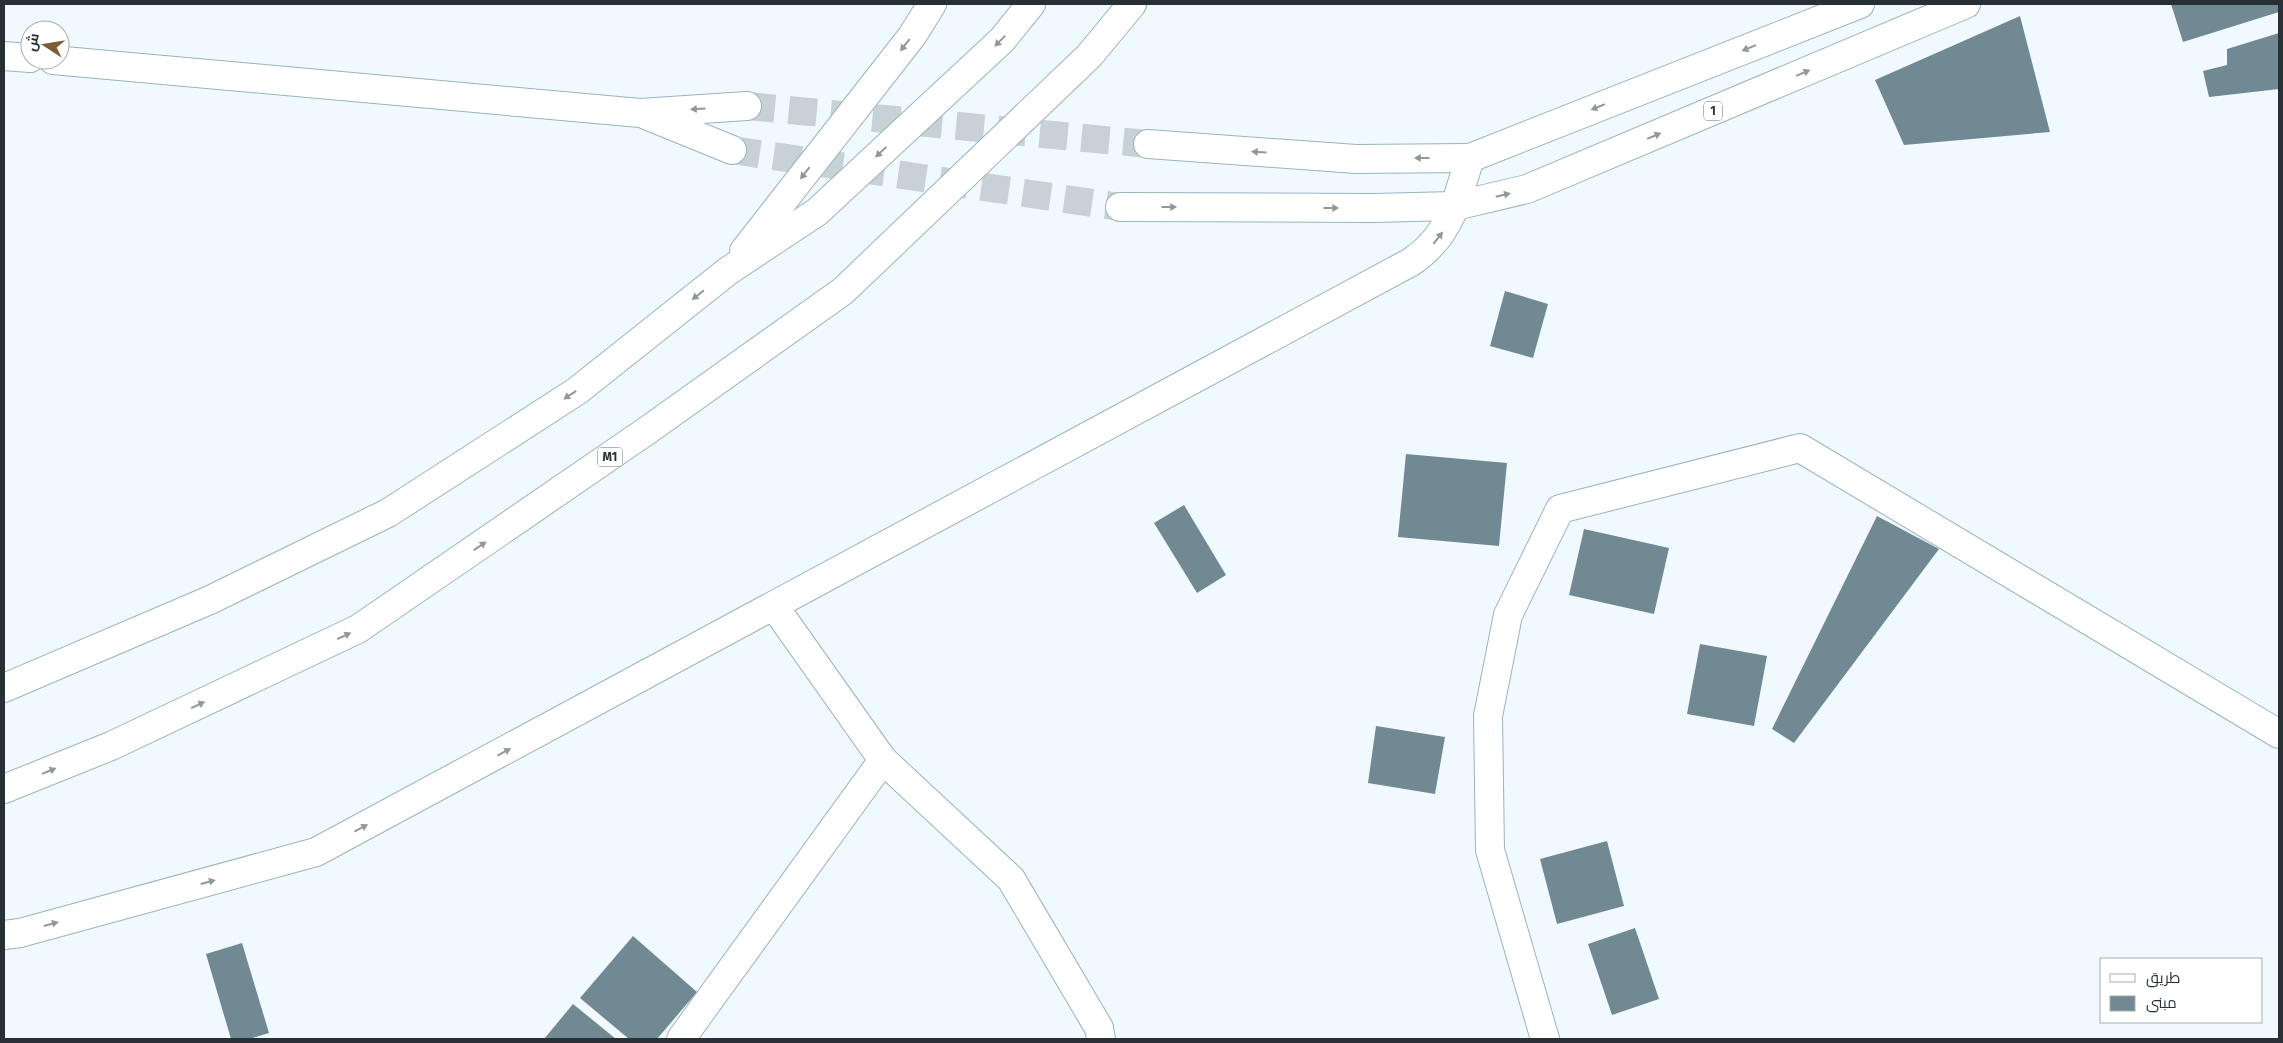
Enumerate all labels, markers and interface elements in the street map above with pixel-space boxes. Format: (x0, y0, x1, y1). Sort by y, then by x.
north arrow (20, 20, 70, 70)
text: ش (23, 32, 43, 53)
one-way arrow (994, 35, 1006, 47)
one-way arrow (900, 38, 911, 51)
one-way arrow (1742, 44, 1757, 52)
one-way arrow (1796, 68, 1811, 76)
road number: 1 (1704, 102, 1722, 120)
one-way arrow (1591, 104, 1605, 112)
one-way arrow (690, 106, 706, 114)
one-way arrow (1647, 131, 1661, 139)
one-way arrow (876, 146, 888, 158)
one-way arrow (1251, 148, 1267, 156)
one-way arrow (1413, 155, 1429, 163)
one-way arrow (800, 166, 811, 179)
one-way arrow (1495, 191, 1510, 199)
one-way arrow (1161, 203, 1177, 211)
one-way arrow (1323, 204, 1339, 212)
one-way arrow (1433, 231, 1443, 244)
one-way arrow (692, 289, 705, 300)
one-way arrow (563, 390, 577, 400)
road number: M1 (598, 448, 622, 467)
one-way arrow (473, 541, 486, 551)
one-way arrow (337, 631, 351, 639)
one-way arrow (190, 701, 205, 710)
one-way arrow (497, 747, 511, 756)
one-way arrow (42, 767, 57, 775)
one-way arrow (353, 824, 368, 832)
one-way arrow (201, 877, 216, 885)
one-way arrow (44, 920, 59, 928)
legend (2100, 958, 2263, 1023)
text: طريق (2146, 969, 2180, 988)
text: مبنى (2146, 994, 2177, 1013)

